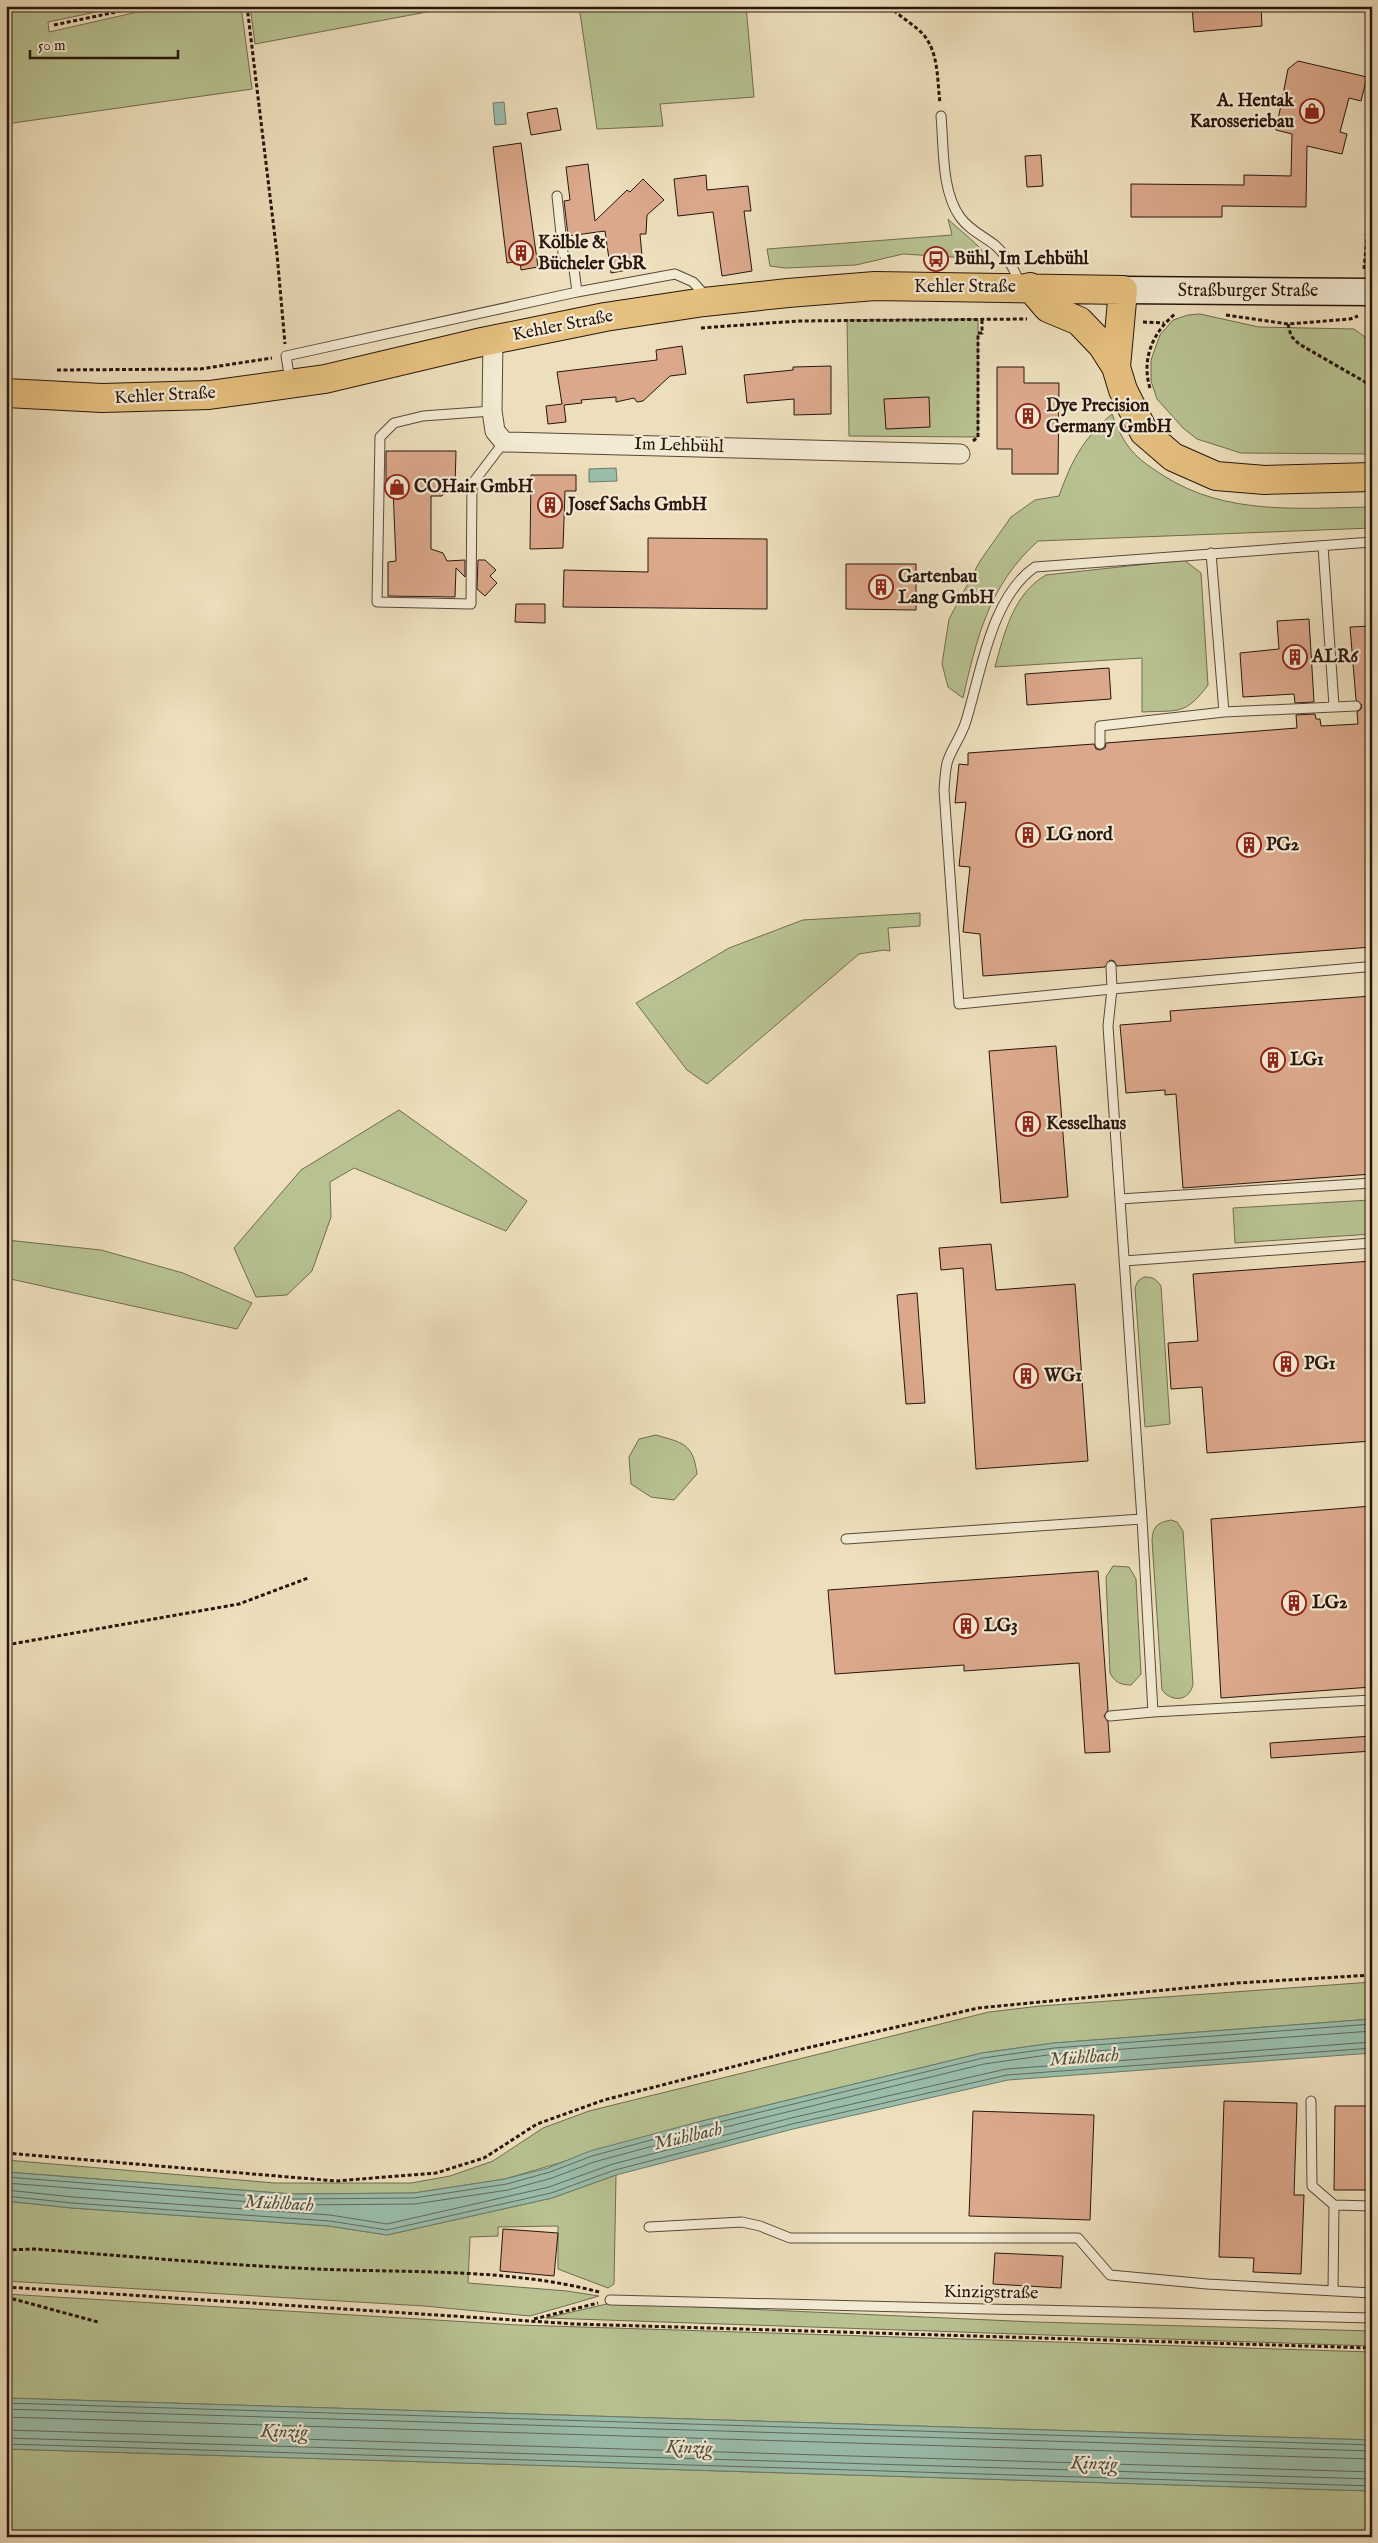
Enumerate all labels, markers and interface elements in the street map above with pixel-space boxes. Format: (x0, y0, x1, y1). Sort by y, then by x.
scale bar (30, 28, 178, 60)
text: 50 m (38, 36, 66, 55)
place label: A. Hentak Karosseriebau (1190, 90, 1295, 134)
shop icon: A. Hentak Karosseriebau (1299, 98, 1325, 124)
place label: Kölble & Bücheler GbR (538, 232, 647, 276)
building icon: Kölble & Bücheler GbR (508, 240, 534, 266)
bus stop icon: Bühl, Im Lehbühl (923, 246, 949, 272)
place label: Bühl, Im Lehbühl (954, 248, 1090, 271)
street label: Kehler Straße (914, 276, 1016, 299)
street label: Straßburger Straße (1178, 280, 1318, 303)
street label: Kehler Straße (511, 305, 615, 347)
street label: Kehler Straße (114, 382, 216, 410)
place label: Dye Precision Germany GmbH (1046, 395, 1173, 439)
building icon: Dye Precision Germany GmbH (1015, 403, 1041, 429)
street label: Im Lehbühl (634, 433, 724, 459)
shop icon: COHair GmbH (384, 474, 410, 500)
place label: COHair GmbH (414, 476, 534, 499)
building icon: Josef Sachs GmbH (537, 492, 563, 518)
place label: Josef Sachs GmbH (566, 494, 708, 517)
place label: Gartenbau Lang GmbH (898, 566, 995, 610)
building icon: Gartenbau Lang GmbH (868, 574, 894, 600)
building icon: ALR6 (1282, 644, 1308, 670)
place label: ALR6 (1311, 646, 1360, 669)
building icon: LG nord (1015, 822, 1041, 848)
place label: LG nord (1046, 824, 1113, 847)
building icon: PG2 (1236, 832, 1262, 858)
place label: PG2 (1266, 834, 1300, 857)
building icon: LG1 (1260, 1047, 1286, 1073)
place label: LG1 (1290, 1049, 1324, 1072)
building icon: Kesselhaus (1015, 1111, 1041, 1137)
place label: Kesselhaus (1046, 1113, 1127, 1136)
building icon: PG1 (1273, 1351, 1299, 1377)
place label: PG1 (1304, 1353, 1336, 1376)
building icon: WG1 (1013, 1363, 1039, 1389)
place label: WG1 (1043, 1365, 1082, 1388)
building icon: LG2 (1281, 1590, 1307, 1616)
place label: LG2 (1312, 1592, 1348, 1615)
building icon: LG3 (953, 1613, 979, 1639)
place label: LG3 (984, 1615, 1018, 1638)
water label: Mühlbach (1048, 2044, 1120, 2072)
water label: Mühlbach (651, 2117, 725, 2157)
water label: Mühlbach (244, 2190, 314, 2218)
street label: Kinzigstraße (943, 2281, 1039, 2305)
water label: Kinzig (259, 2420, 308, 2444)
water label: Kinzig (664, 2435, 714, 2461)
water label: Kinzig (1069, 2451, 1119, 2477)

